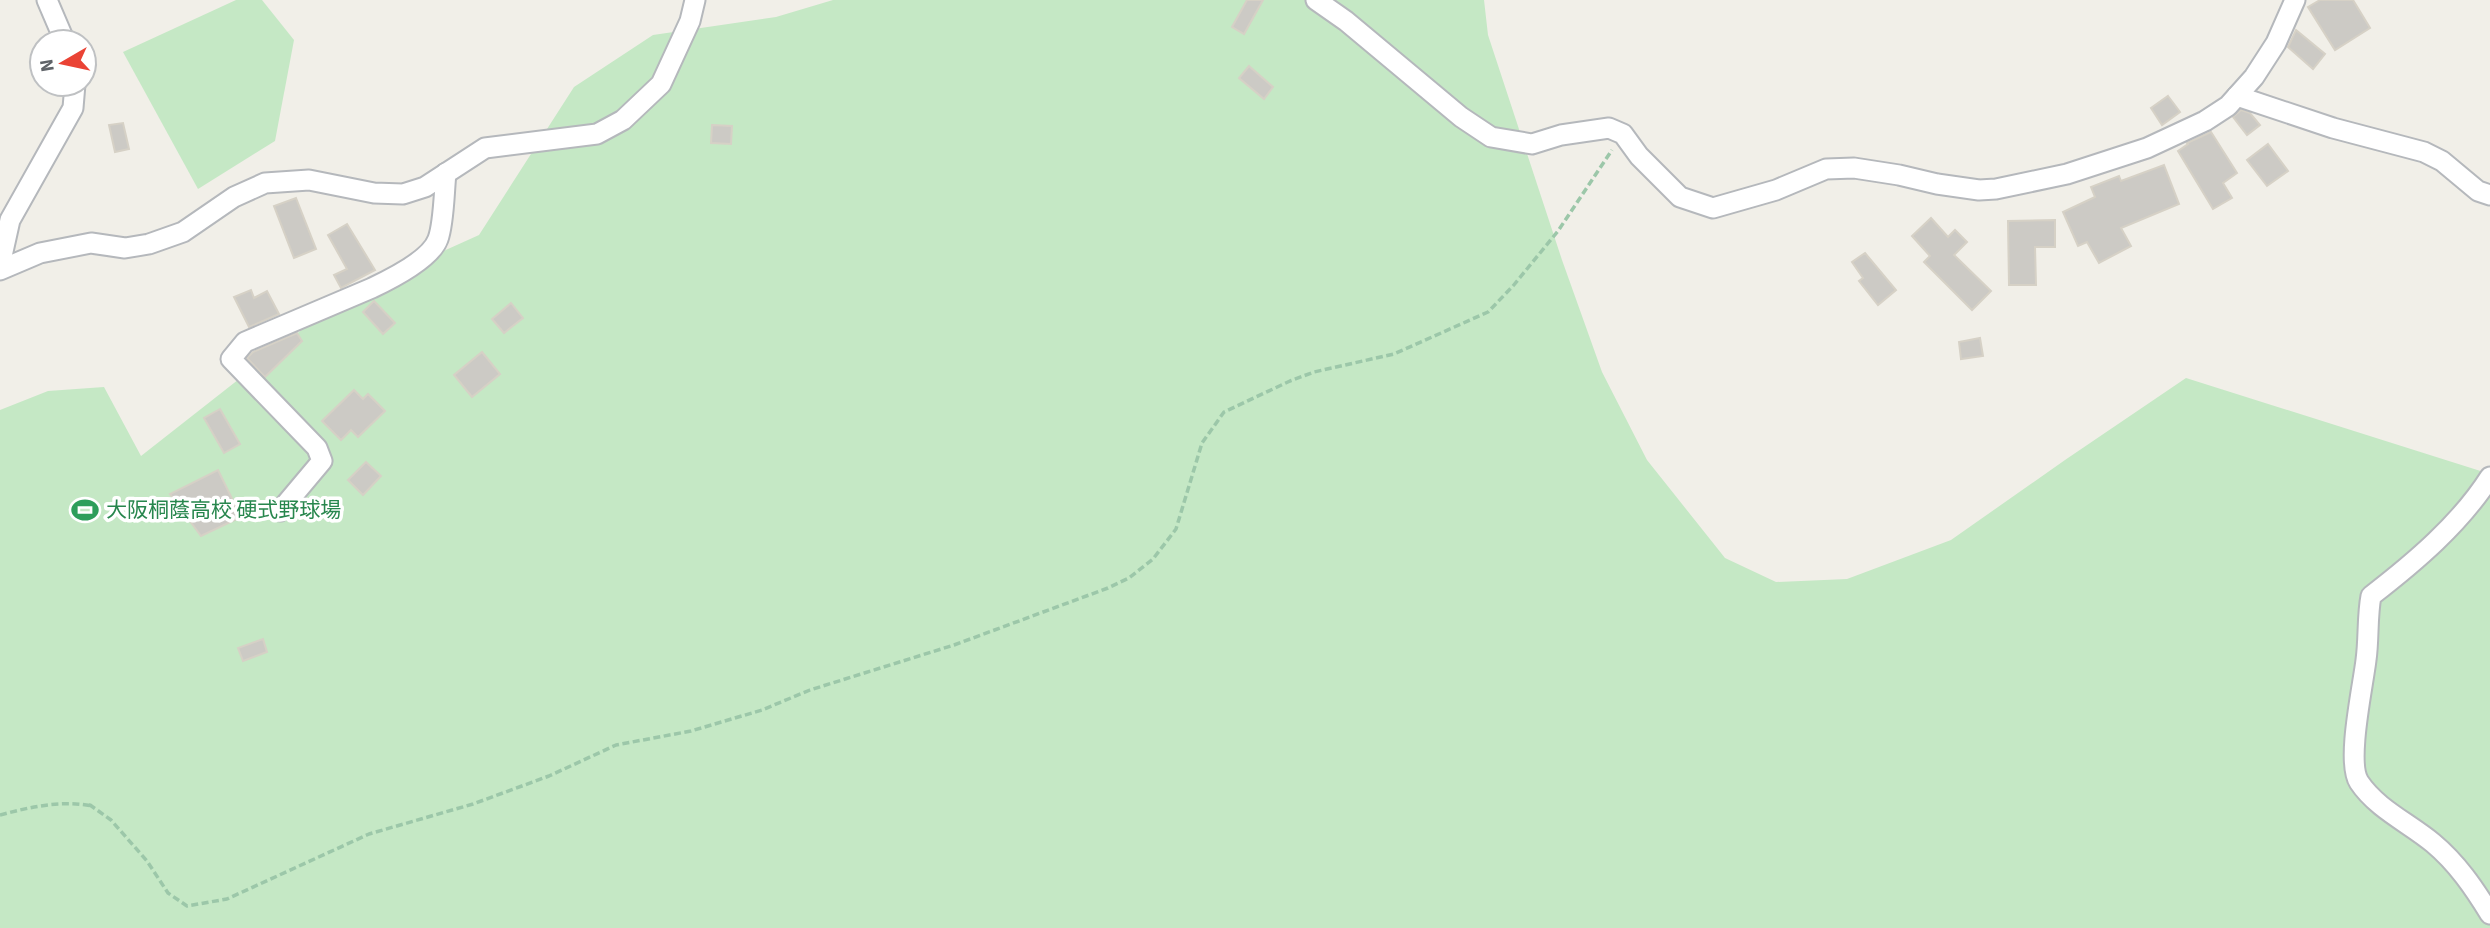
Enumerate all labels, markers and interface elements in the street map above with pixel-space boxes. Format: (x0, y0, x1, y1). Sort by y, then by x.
north arrow (28, 28, 98, 98)
text: N (33, 57, 62, 74)
sports icon: 大阪桐蔭高校 硬式野球場 (70, 495, 100, 525)
place label: 大阪桐蔭高校 硬式野球場 (106, 495, 341, 525)

